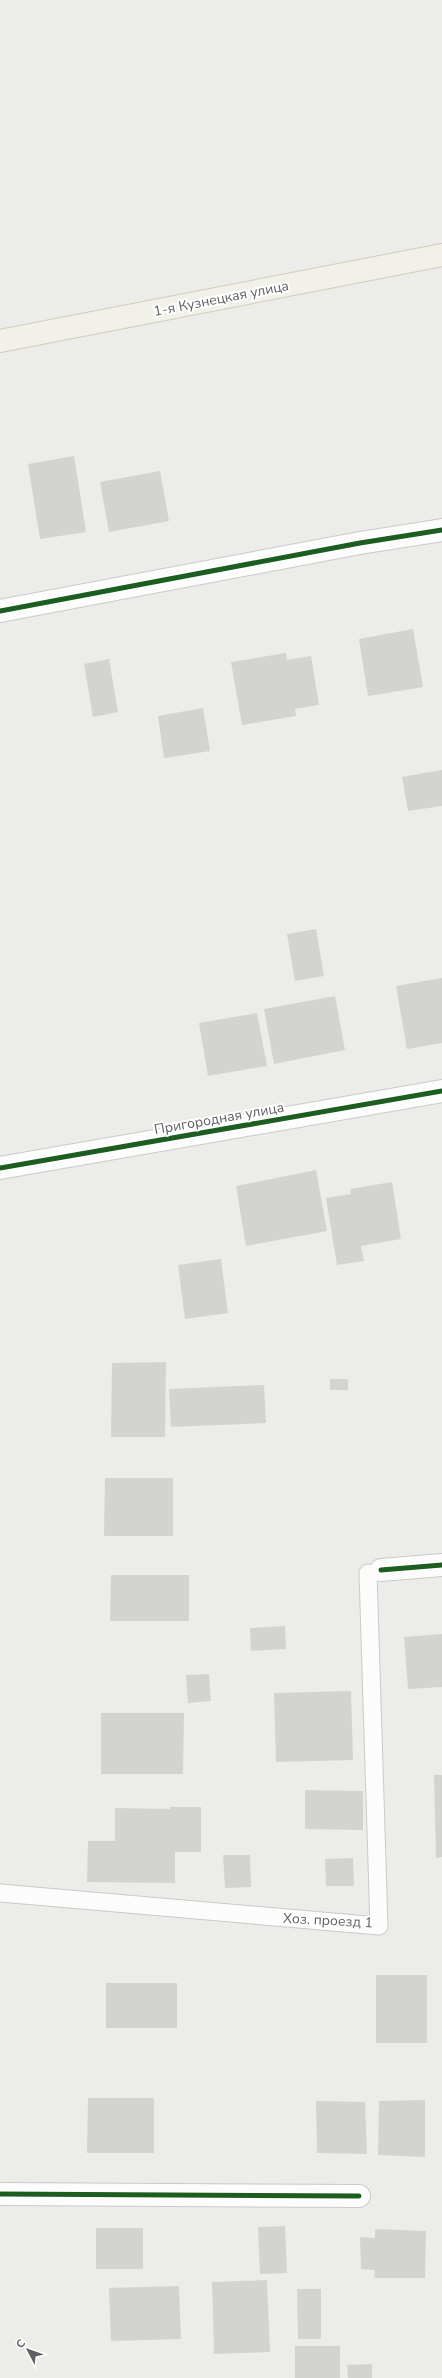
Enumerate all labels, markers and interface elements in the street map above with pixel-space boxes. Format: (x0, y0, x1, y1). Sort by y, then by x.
street label: 1-я Кузнецкая улица (152, 276, 290, 321)
street label: Пригородная улица (153, 1098, 286, 1139)
street label: Хоз. проезд 1 (283, 1909, 373, 1932)
north arrow (8, 2330, 48, 2370)
text: С (13, 2336, 29, 2352)

